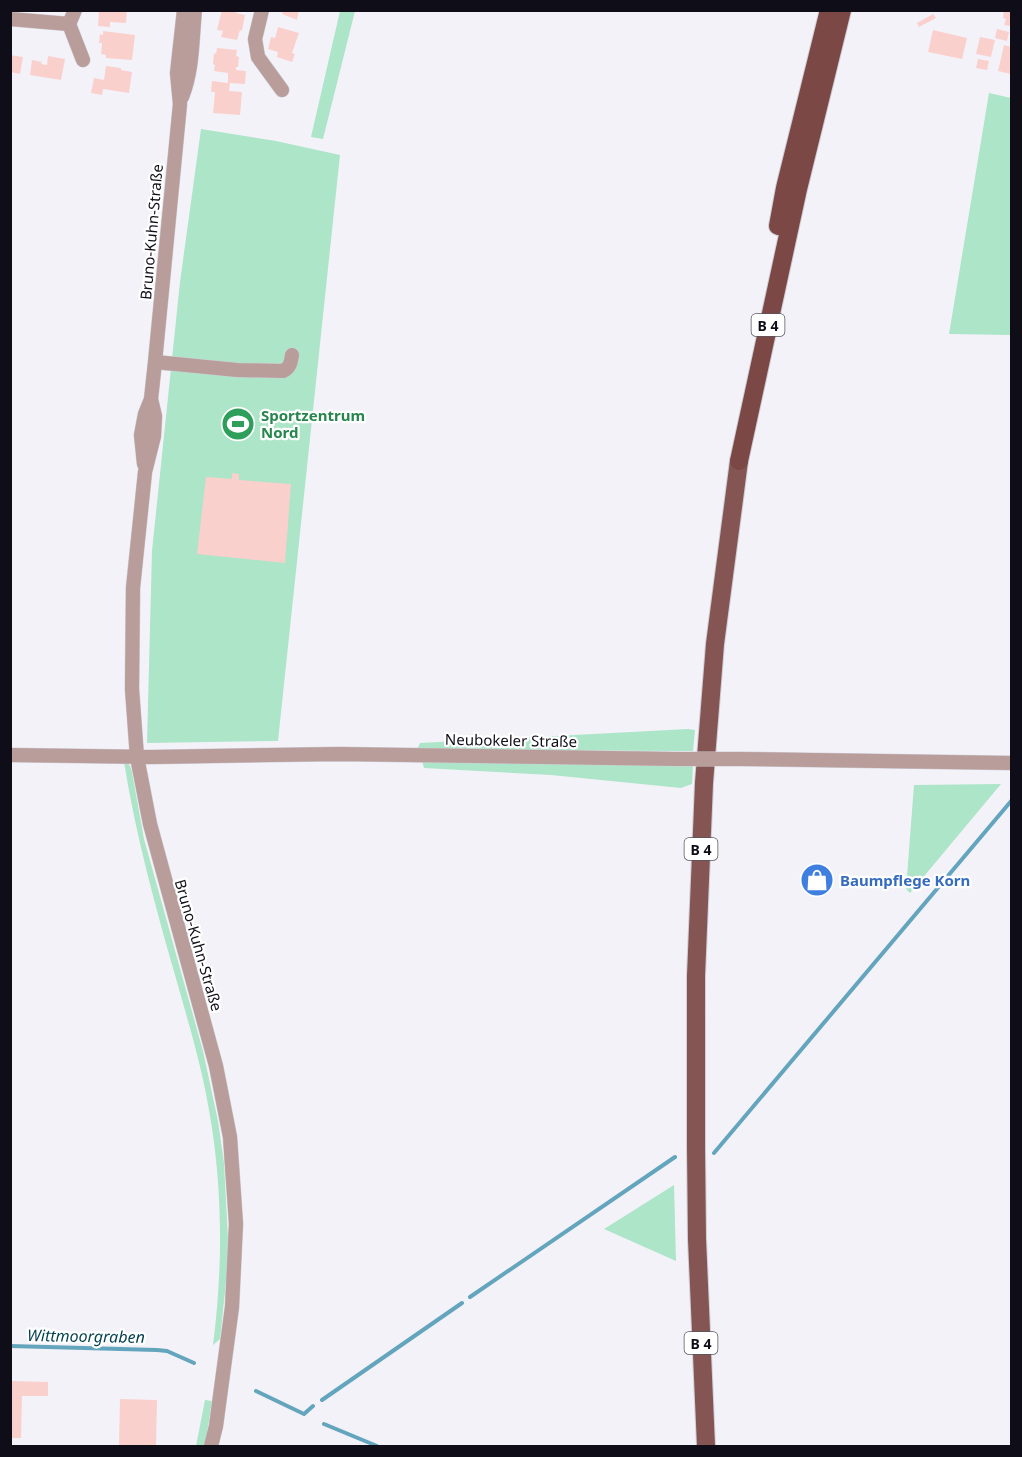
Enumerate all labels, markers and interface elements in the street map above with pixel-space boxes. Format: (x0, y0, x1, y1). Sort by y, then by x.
street label: Bruno-Kuhn-Straße (135, 163, 167, 301)
road number: B 4 (752, 314, 784, 336)
place label: Sportzentrum Nord (261, 405, 365, 442)
sports icon: Sportzentrum Nord (220, 406, 256, 442)
street label: Neubokeler Straße (445, 729, 577, 751)
road number: B 4 (684, 838, 718, 860)
shop icon: Baumpflege Korn (799, 862, 835, 898)
place label: Baumpflege Korn (840, 870, 970, 890)
street label: Bruno-Kuhn-Straße (171, 877, 227, 1013)
water label: Wittmoorgraben (27, 1324, 145, 1348)
road number: B 4 (684, 1332, 718, 1354)

